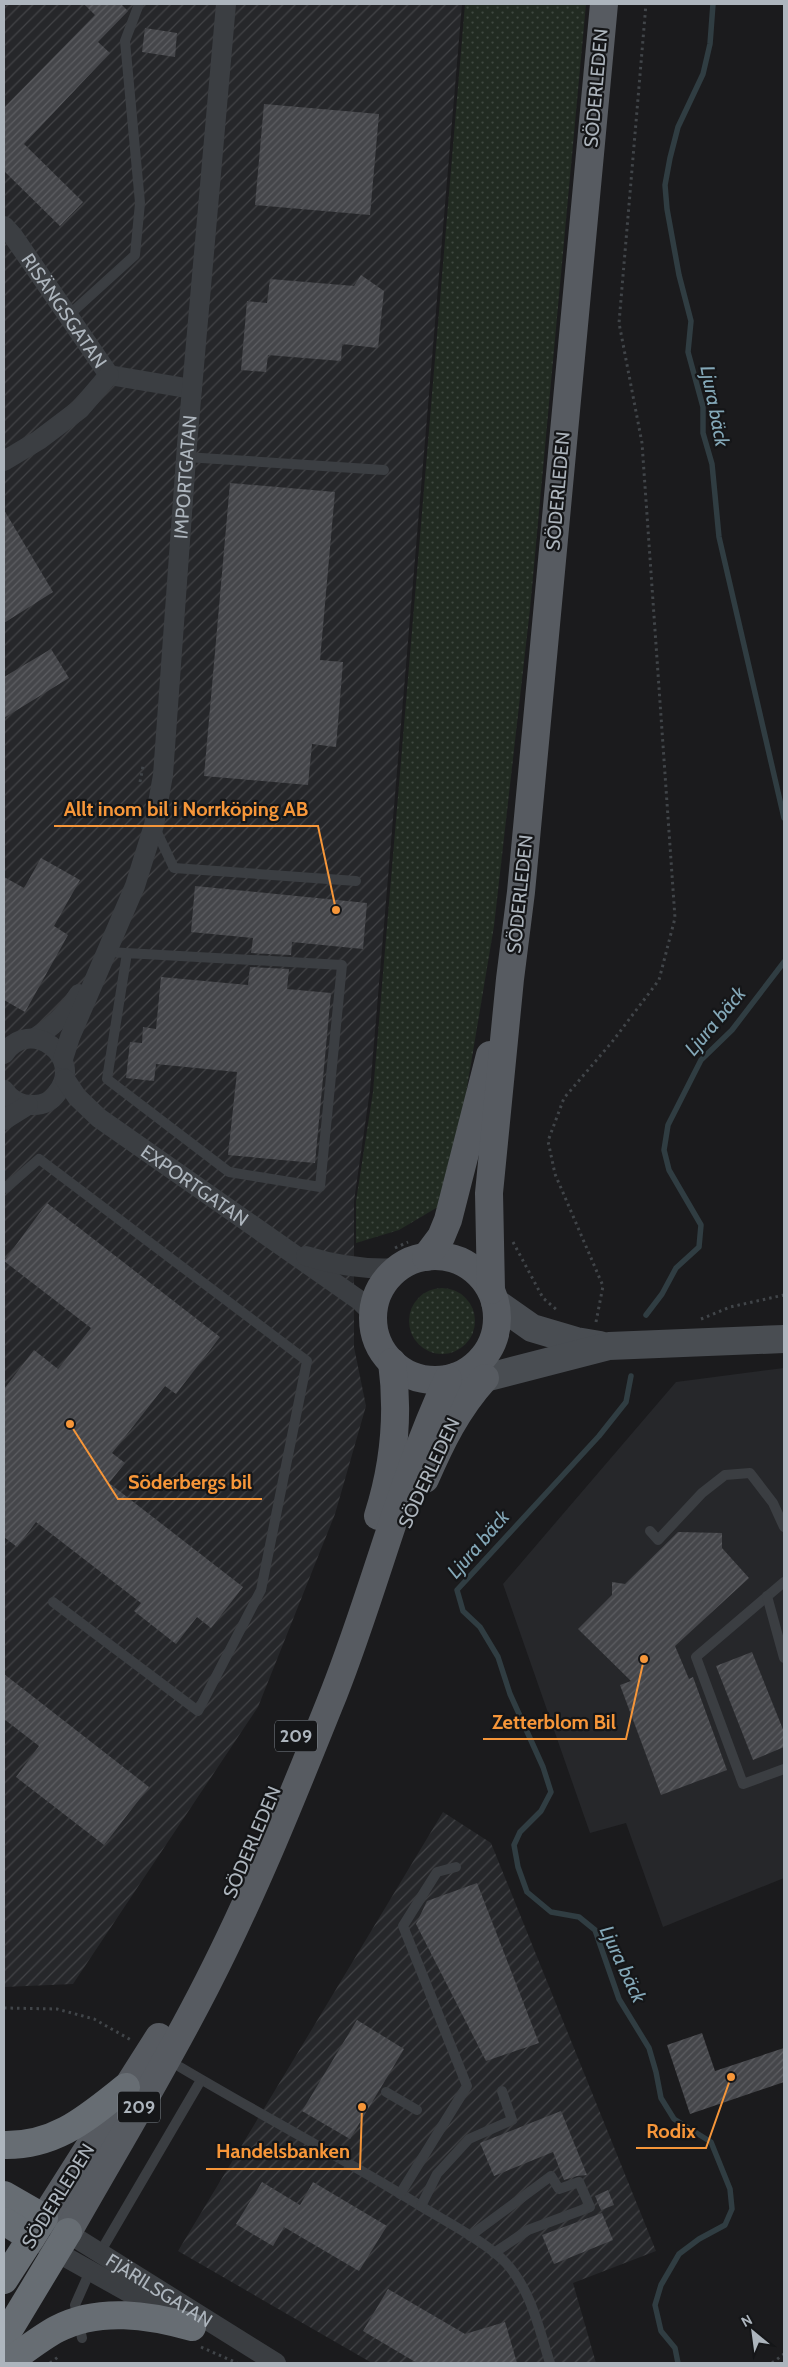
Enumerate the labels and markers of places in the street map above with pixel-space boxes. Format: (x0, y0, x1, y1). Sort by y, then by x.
callout: Allt inom bil i Norrköping AB (54, 791, 318, 826)
callout: Söderbergs bil (118, 1464, 262, 1499)
callout: Zetterblom Bil (483, 1704, 626, 1739)
callout: Rodix (636, 2113, 706, 2148)
callout: Handelsbanken (206, 2134, 360, 2169)

